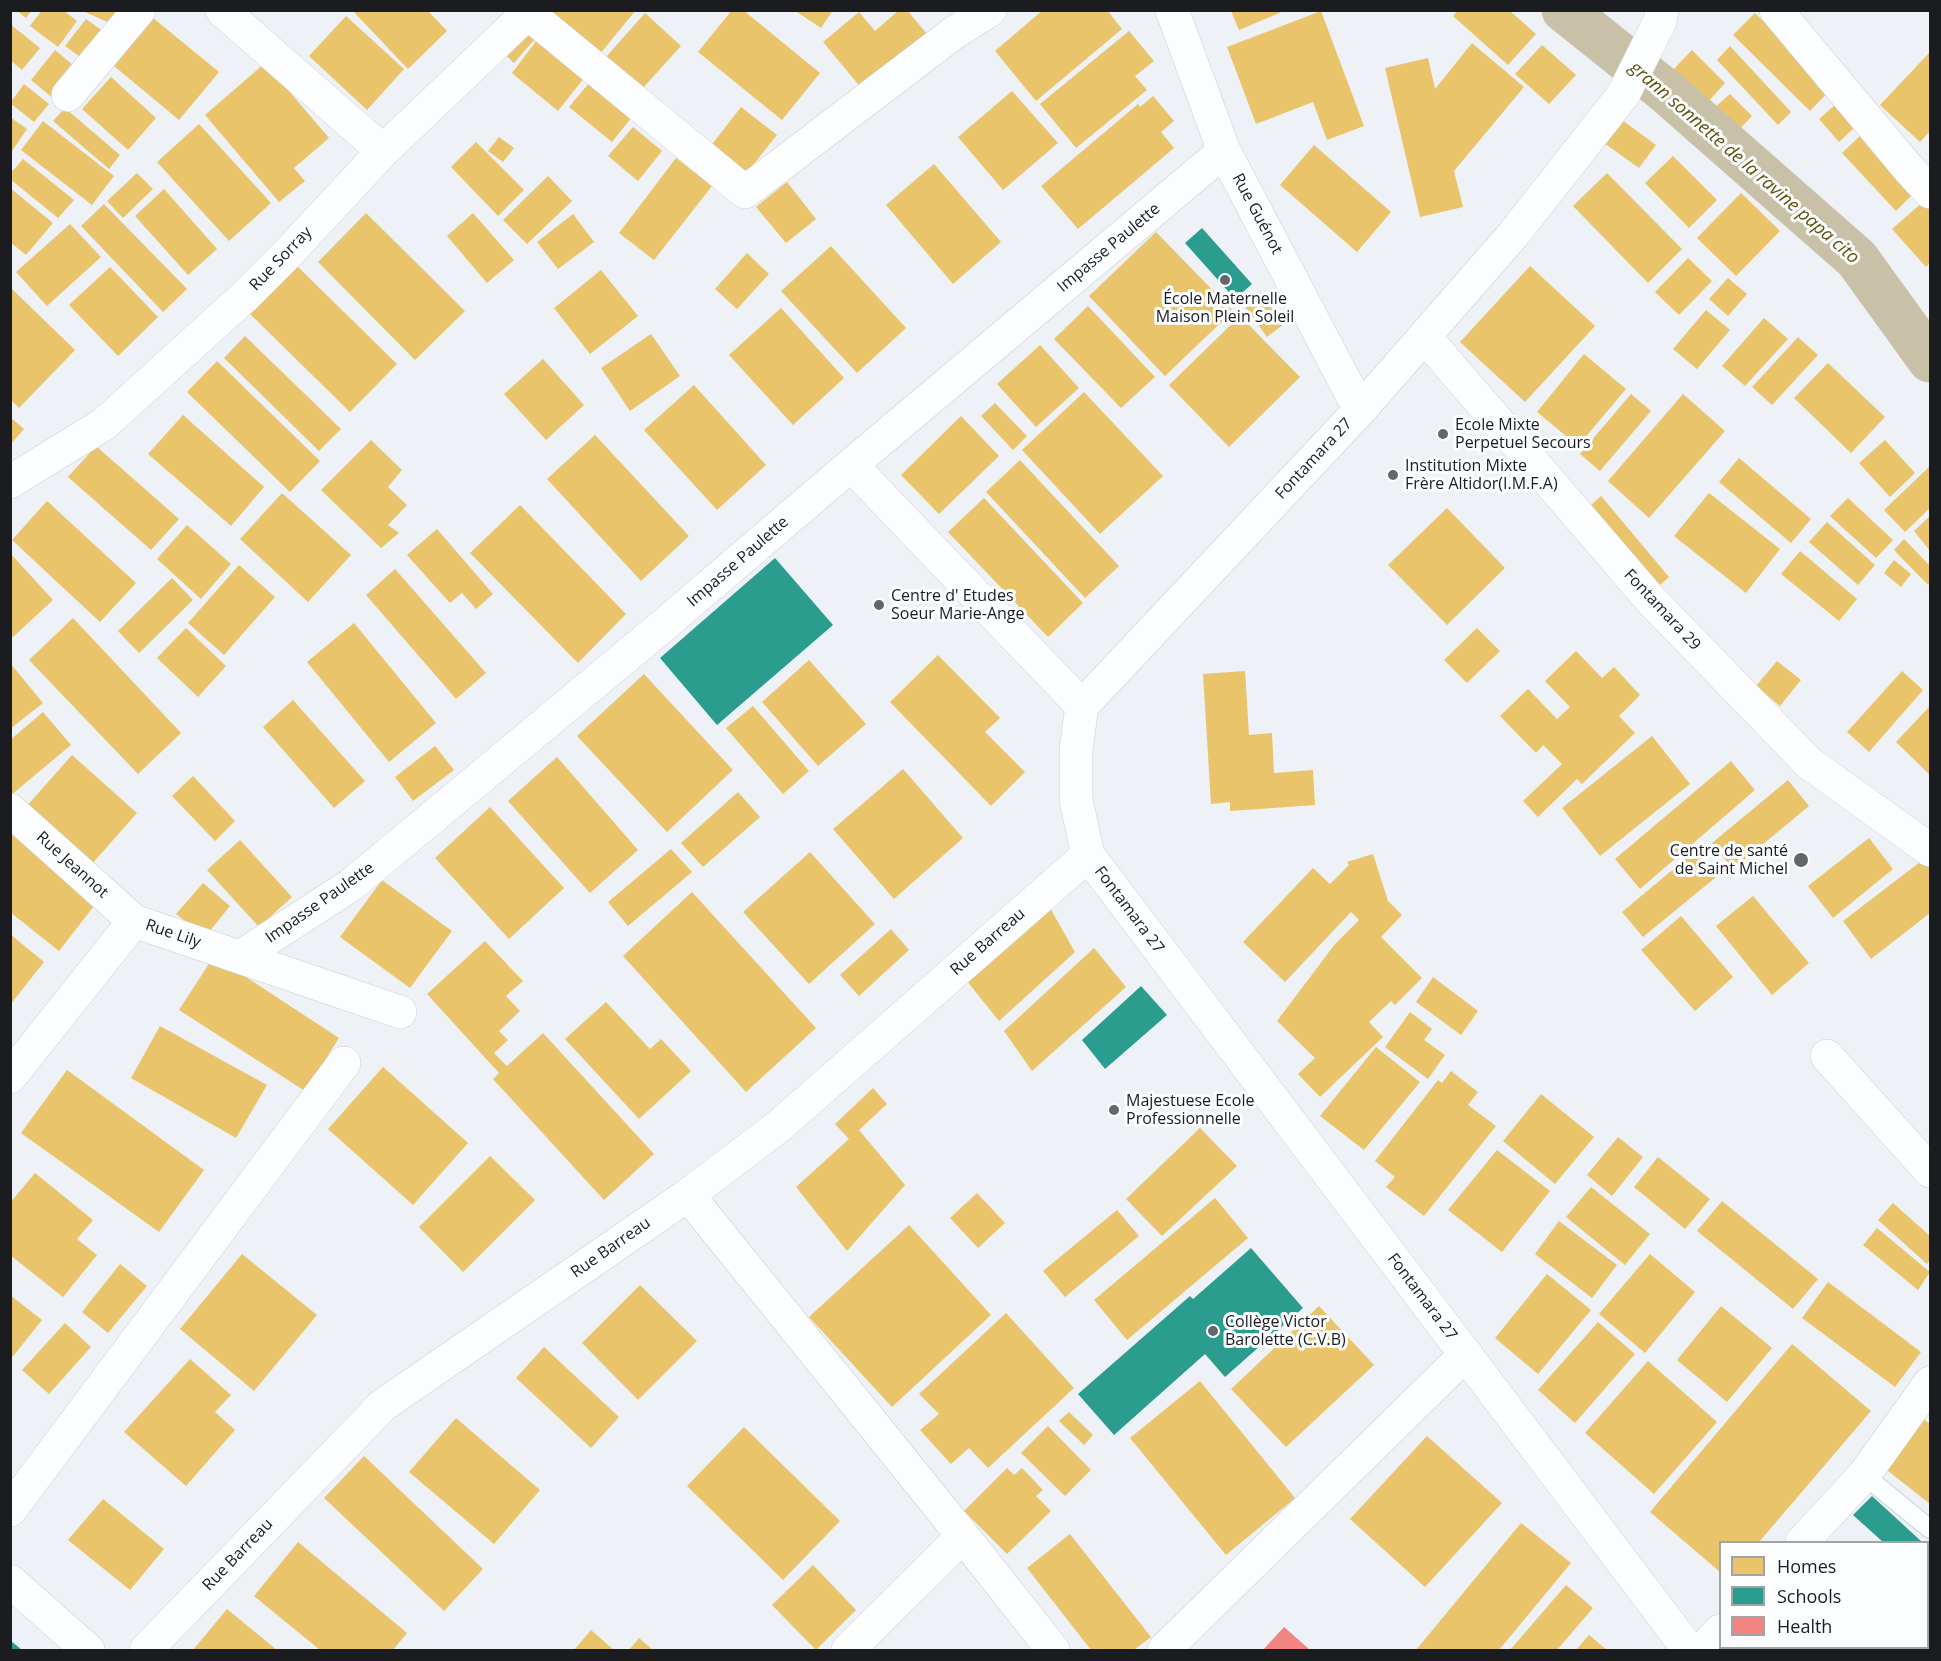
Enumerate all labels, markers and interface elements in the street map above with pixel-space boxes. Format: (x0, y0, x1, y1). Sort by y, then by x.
water label: grann sonnette de la ravine papa cito (1625, 57, 1863, 269)
street label: Rue Guénot (1228, 170, 1286, 258)
street label: Impasse Paulette (1054, 199, 1164, 297)
street label: Rue Sorray (246, 223, 316, 295)
marker: École Maternelle Maison Plein Soleil (1218, 273, 1232, 287)
place label: École Maternelle Maison Plein Soleil (1156, 289, 1294, 327)
street label: Fontamara 27 (1272, 414, 1356, 504)
place label: Ecole Mixte Perpetuel Secours (1455, 415, 1591, 453)
marker: Ecole Mixte Perpetuel Secours (1436, 427, 1450, 441)
place label: Institution Mixte Frère Altidor(I.M.F.A) (1405, 456, 1558, 494)
marker: Institution Mixte Frère Altidor(I.M.F.A) (1386, 468, 1400, 482)
street label: Impasse Paulette (683, 513, 793, 611)
street label: Fontamara 29 (1620, 565, 1704, 655)
place label: Centre d' Etudes Soeur Marie-Ange (891, 586, 1024, 624)
marker: Centre d' Etudes Soeur Marie-Ange (872, 598, 886, 612)
street label: Rue Jeannot (32, 828, 112, 902)
place label: Centre de santé de Saint Michel (1670, 841, 1788, 879)
marker: Centre de santé de Saint Michel (1792, 851, 1810, 869)
street label: Impasse Paulette (262, 858, 378, 948)
street label: Fontamara 27 (1090, 863, 1168, 957)
street label: Rue Barreau (947, 904, 1029, 980)
street label: Rue Lily (143, 916, 203, 952)
place label: Majestuese Ecole Professionnelle (1126, 1091, 1254, 1129)
marker: Majestuese Ecole Professionnelle (1107, 1103, 1121, 1117)
street label: Rue Barreau (567, 1214, 655, 1282)
street label: Fontamara 27 (1383, 1250, 1461, 1344)
place label: Collège Victor Barolette (C.V.B) (1225, 1312, 1346, 1350)
marker: Collège Victor Barolette (C.V.B) (1206, 1324, 1220, 1338)
street label: Rue Barreau (199, 1515, 277, 1595)
legend (1719, 1541, 1929, 1649)
text: Homes (1777, 1554, 1836, 1578)
text: Schools (1777, 1584, 1841, 1608)
text: Health (1777, 1614, 1832, 1638)

